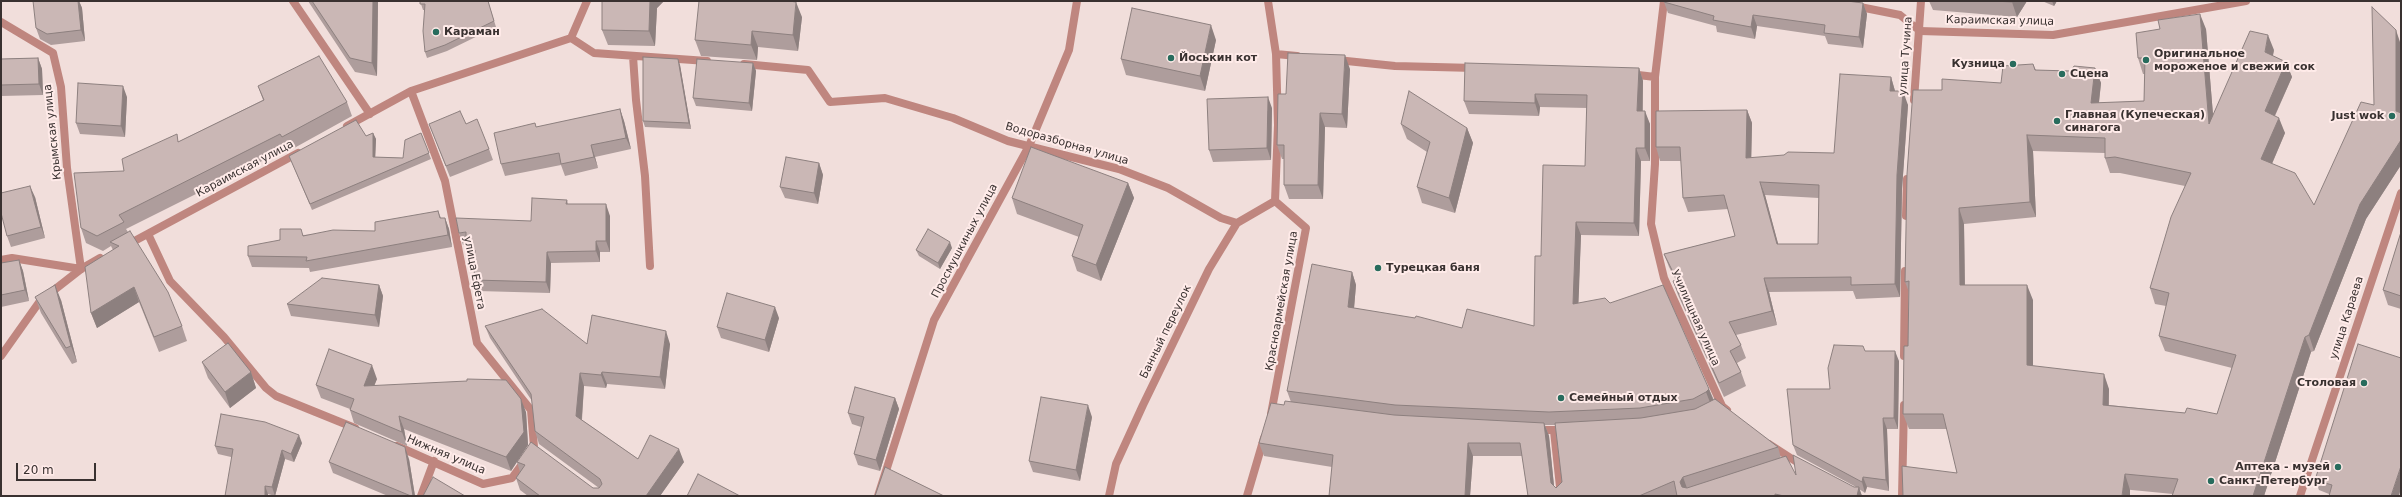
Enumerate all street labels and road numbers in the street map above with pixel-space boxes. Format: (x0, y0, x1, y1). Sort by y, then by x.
street label: Караимская улица (1946, 13, 2054, 29)
street label: улица Тучина (1897, 16, 1915, 96)
street label: Крымская улица (41, 83, 65, 181)
street label: Водоразборная улица (1004, 120, 1130, 168)
street label: Караимская улица (194, 138, 296, 200)
street label: Просмушкиных улица (929, 182, 1001, 300)
street label: Красноармейская улица (1263, 230, 1301, 372)
street label: улица Ефета (460, 235, 488, 311)
street label: Училищная улица (1668, 268, 1722, 368)
street label: улица Караева (2327, 275, 2367, 361)
street label: Банный переулок (1138, 283, 1194, 381)
street label: Нижняя улица (405, 432, 487, 478)

